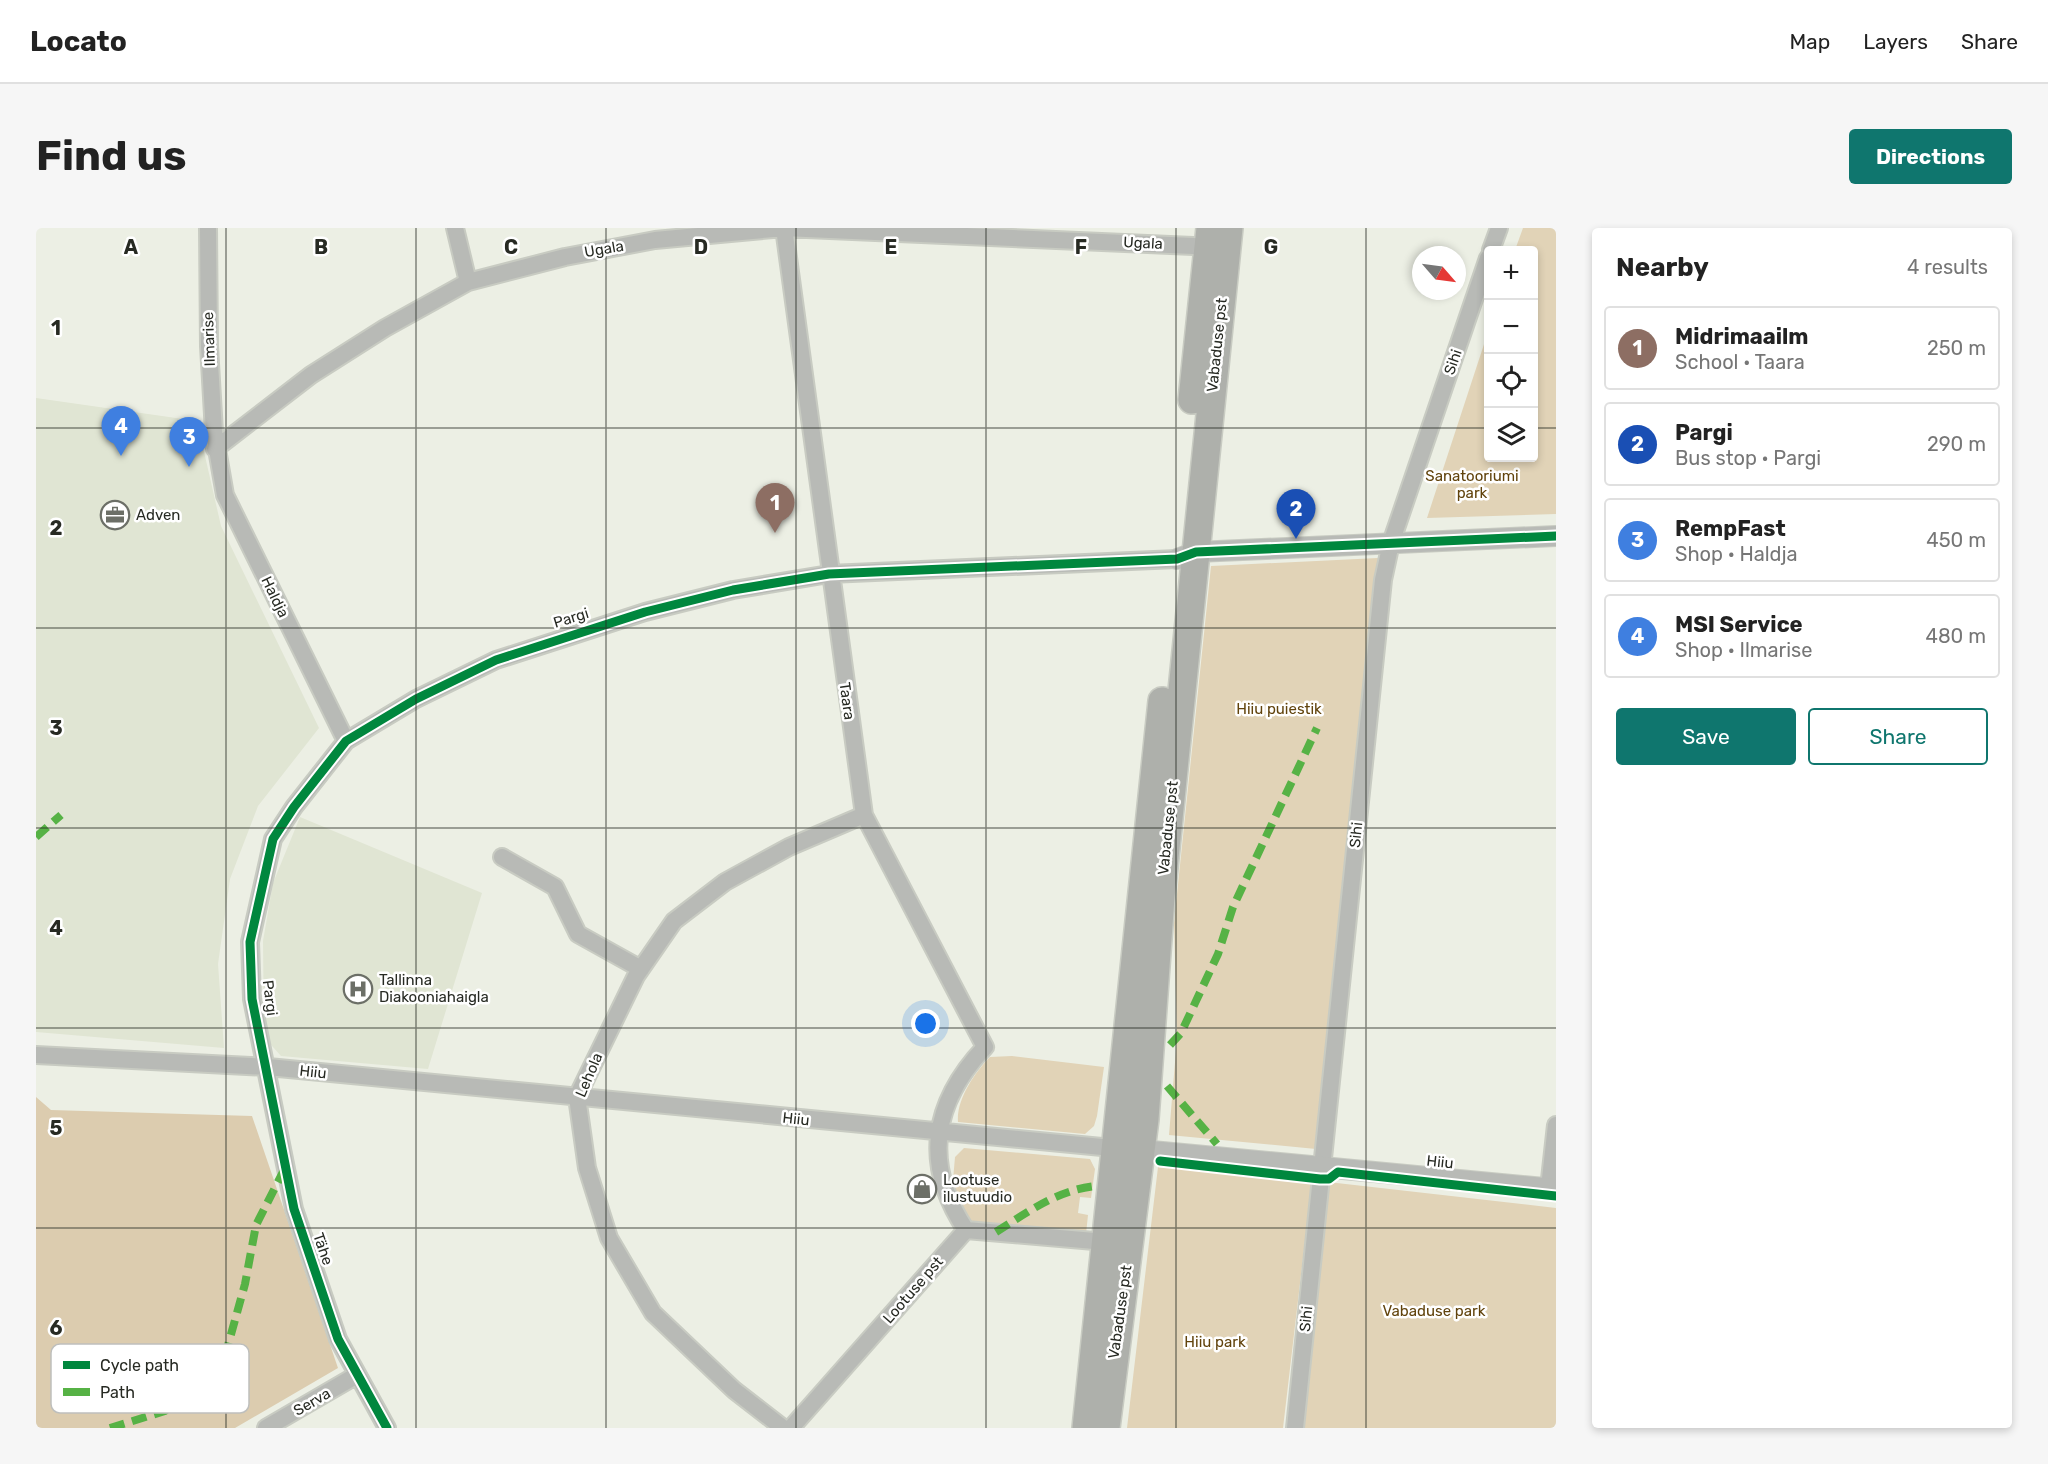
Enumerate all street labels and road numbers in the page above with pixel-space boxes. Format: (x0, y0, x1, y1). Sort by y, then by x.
street label: Ugala (1123, 233, 1163, 253)
street label: Ugala (583, 237, 625, 261)
street label: Vabaduse pst (1203, 297, 1231, 393)
street label: Ilmarise (199, 311, 219, 367)
street label: Sihi (1440, 347, 1466, 377)
street label: Haldja (257, 573, 293, 621)
street label: Pargi (551, 604, 591, 632)
street label: Taara (835, 681, 859, 721)
street label: Vabaduse pst (1154, 780, 1182, 876)
street label: Sihi (1346, 821, 1366, 849)
street label: Pargi (259, 979, 281, 1017)
street label: Lehola (572, 1050, 606, 1100)
street label: Hiiu (299, 1062, 327, 1082)
street label: Hiiu (782, 1109, 810, 1129)
street label: Hiiu (1426, 1152, 1454, 1172)
street label: Tähe (309, 1230, 337, 1268)
street label: Lootuse pst (879, 1253, 947, 1327)
street label: Vabaduse pst (1105, 1264, 1136, 1360)
street label: Sihi (1296, 1305, 1316, 1333)
street label: Serva (290, 1384, 334, 1420)

